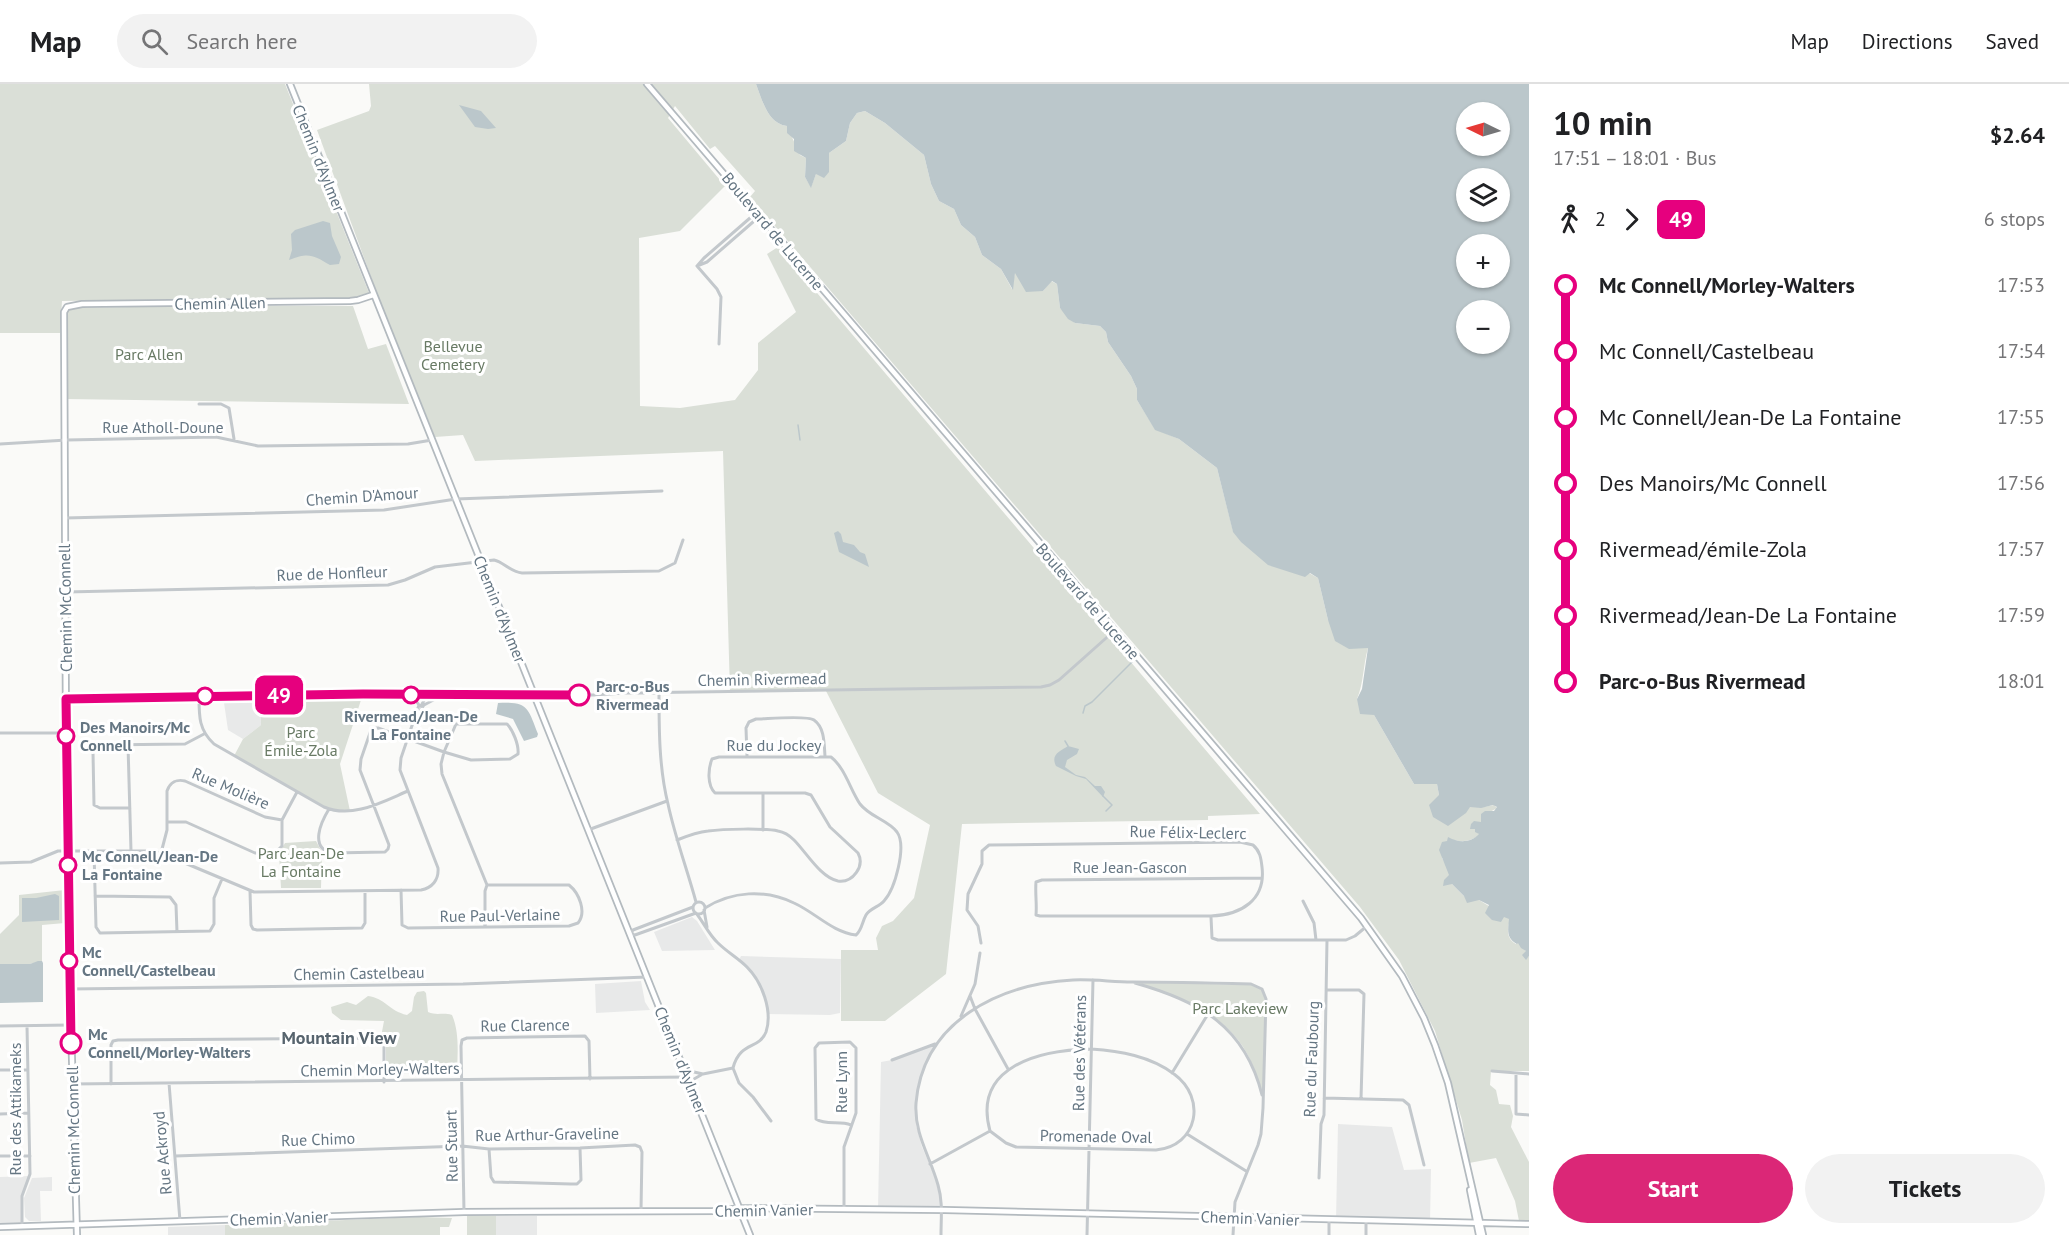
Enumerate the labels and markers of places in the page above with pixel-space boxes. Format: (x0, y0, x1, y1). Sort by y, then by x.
place label: Parc-o-Bus Rivermead (596, 676, 670, 714)
marker: Parc-o-Bus Rivermead (568, 684, 590, 706)
marker: Rivermead/Jean-De La Fontaine (402, 686, 420, 704)
unlabelled marker (196, 687, 214, 705)
place label: Rivermead/Jean-De La Fontaine (344, 706, 478, 744)
place label: Des Manoirs/Mc Connell (80, 717, 190, 755)
marker: Des Manoirs/Mc Connell (57, 727, 75, 745)
place label: Mc Connell/Jean-De La Fontaine (82, 846, 218, 884)
marker: Mc Connell/Jean-De La Fontaine (59, 856, 77, 874)
place label: Mc Connell/Castelbeau (82, 942, 216, 980)
marker: Mc Connell/Castelbeau (60, 952, 78, 970)
place label: Mc Connell/Morley-Walters (88, 1024, 251, 1062)
marker: Mc Connell/Morley-Walters (60, 1032, 82, 1054)

